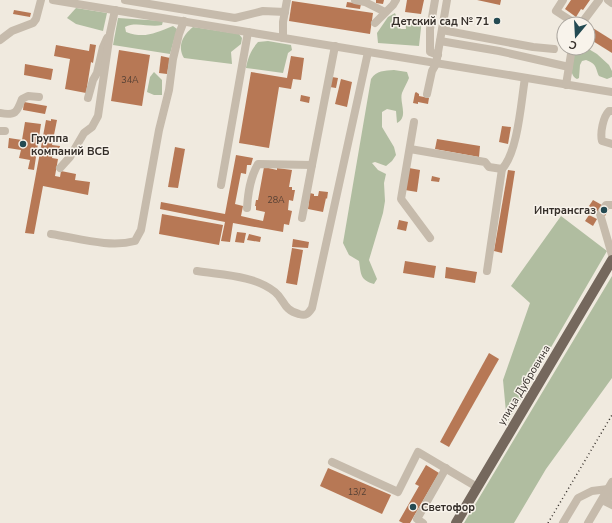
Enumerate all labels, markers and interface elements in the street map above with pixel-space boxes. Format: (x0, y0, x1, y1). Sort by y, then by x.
place label: Детский сад № 71 (392, 14, 489, 29)
marker: Детский сад № 71 (492, 16, 502, 26)
north arrow (556, 16, 596, 56)
text: С (567, 37, 579, 53)
house number: 34А (121, 74, 139, 86)
place label: Группа компаний ВСБ (31, 131, 109, 159)
marker: Группа компаний ВСБ (18, 139, 28, 149)
house number: 28А (267, 194, 285, 206)
place label: Интрансгаз (534, 203, 596, 218)
marker: Интрансгаз (599, 205, 609, 215)
street label: улица Дубровина (494, 342, 554, 428)
house number: 13/2 (348, 486, 366, 498)
place label: Светофор (421, 500, 475, 515)
marker: Светофор (408, 502, 418, 512)

